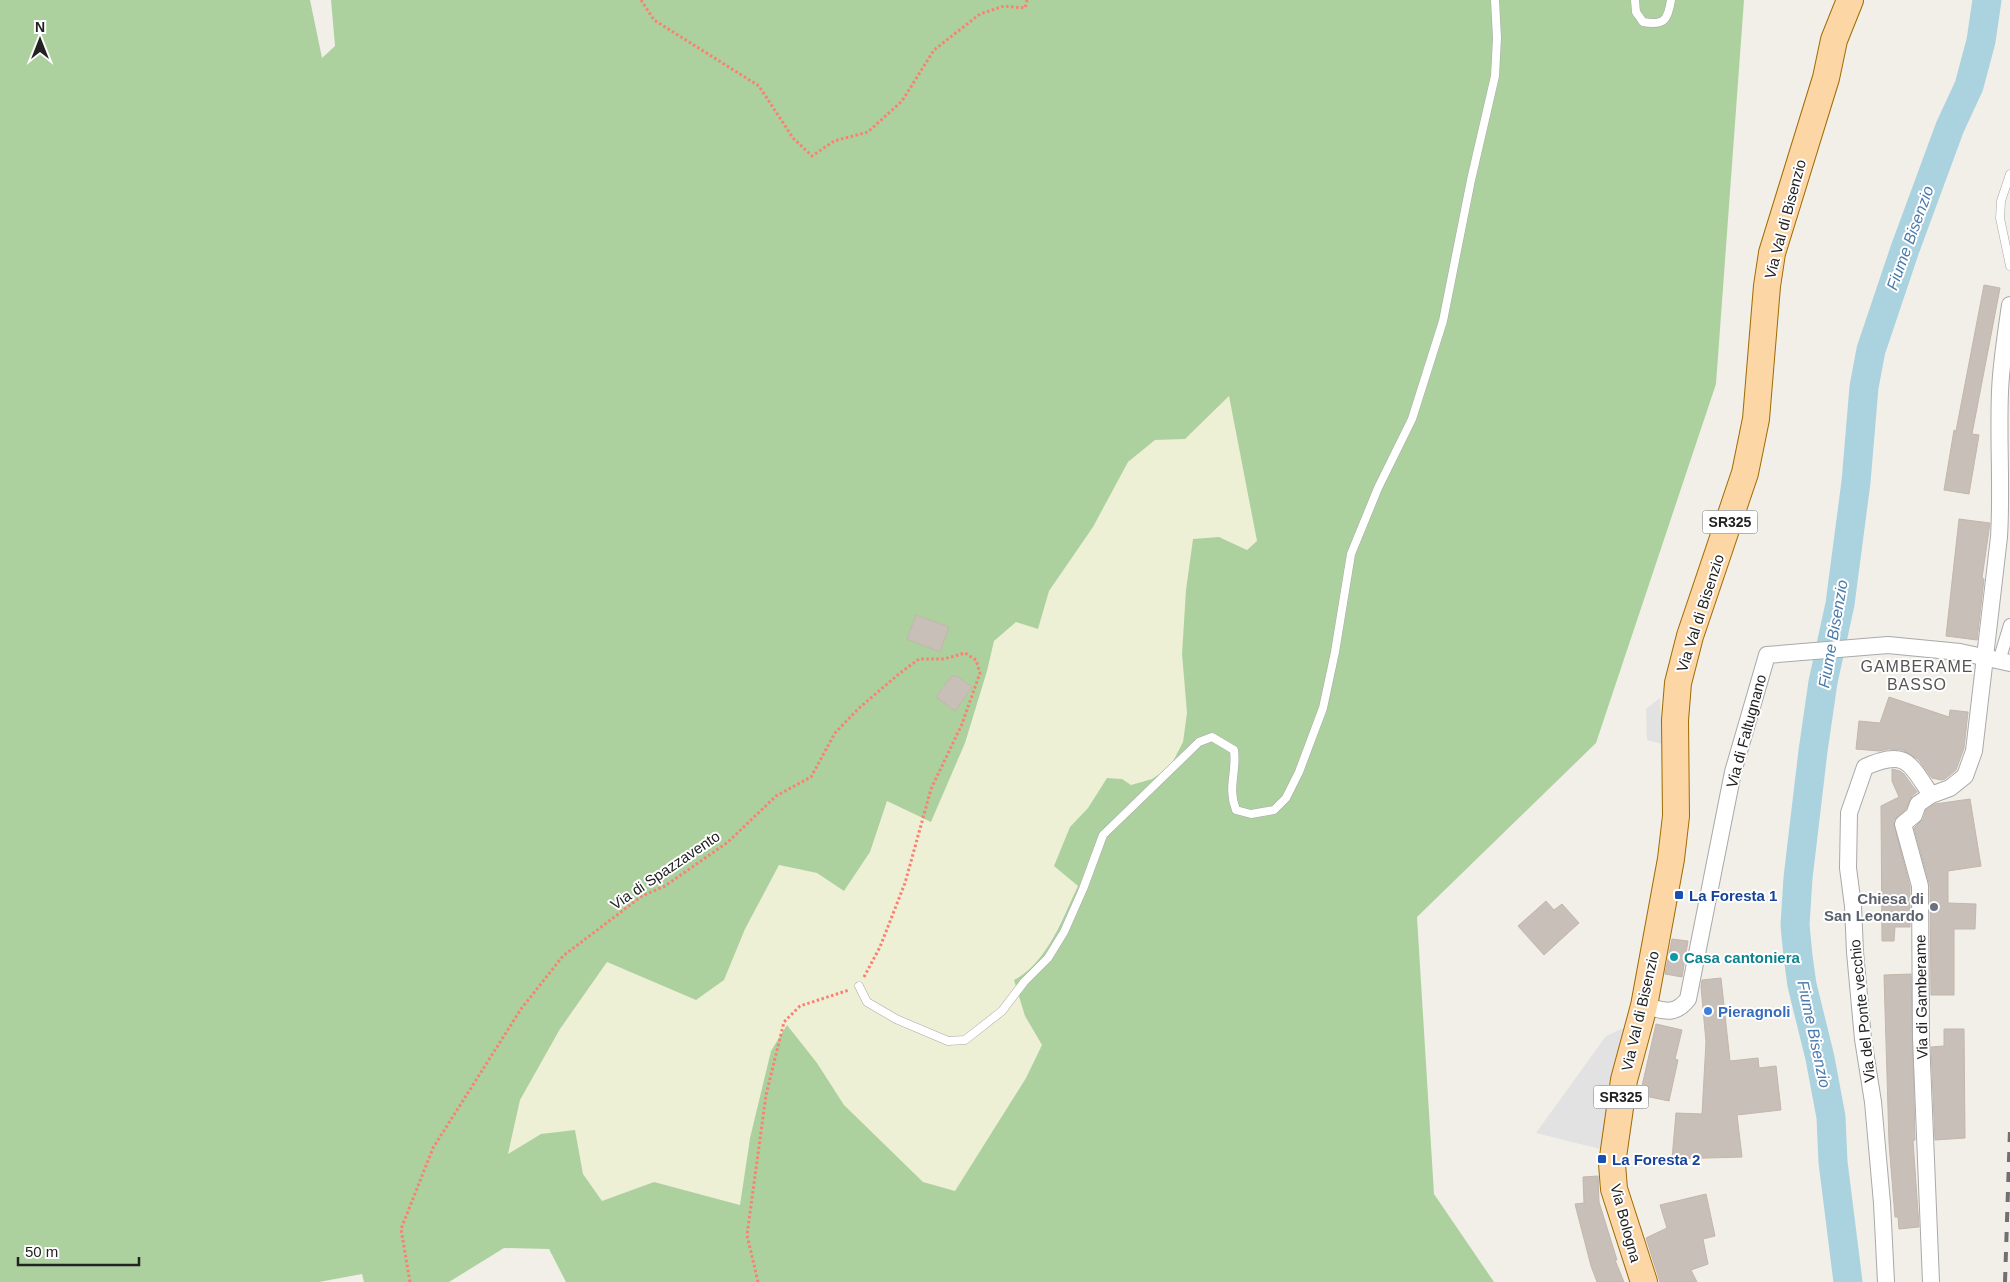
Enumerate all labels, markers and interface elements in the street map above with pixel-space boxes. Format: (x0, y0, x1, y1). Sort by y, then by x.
north arrow (15, 15, 65, 65)
text: N (35, 19, 45, 35)
street label: Via Val di Bisenzio (1761, 157, 1809, 281)
water label: Fiume Bisenzio (1883, 184, 1937, 292)
road number: SR325 (1702, 511, 1758, 534)
street label: Via Val di Bisenzio (1673, 552, 1727, 674)
water label: Fiume Bisenzio (1815, 579, 1851, 689)
district label: GAMBERAME BASSO (1860, 658, 1974, 693)
street label: Via di Faltugnano (1723, 673, 1769, 789)
street label: Via di Spazzavento (607, 827, 723, 913)
place label: La Foresta 1 (1689, 887, 1777, 904)
marker: La Foresta 1 (1673, 889, 1685, 901)
place label: Chiesa di San Leonardo (1824, 890, 1924, 924)
marker: Chiesa di San Leonardo (1928, 901, 1940, 913)
street label: Via di Gamberame (1911, 934, 1931, 1060)
street label: Via del Ponte vecchio (1846, 939, 1878, 1083)
street label: Via Val di Bisenzio (1618, 949, 1662, 1073)
place label: Casa cantoniera (1684, 949, 1801, 966)
marker: Casa cantoniera (1668, 951, 1680, 963)
water label: Fiume Bisenzio (1794, 979, 1834, 1089)
place label: Pieragnoli (1718, 1003, 1791, 1020)
marker: Pieragnoli (1702, 1005, 1714, 1017)
road number: SR325 (1594, 1086, 1648, 1108)
place label: La Foresta 2 (1612, 1151, 1700, 1168)
marker: La Foresta 2 (1596, 1153, 1608, 1165)
street label: Via Bologna (1607, 1182, 1645, 1265)
scale bar (18, 1234, 139, 1266)
text: 50 m (25, 1243, 58, 1260)

